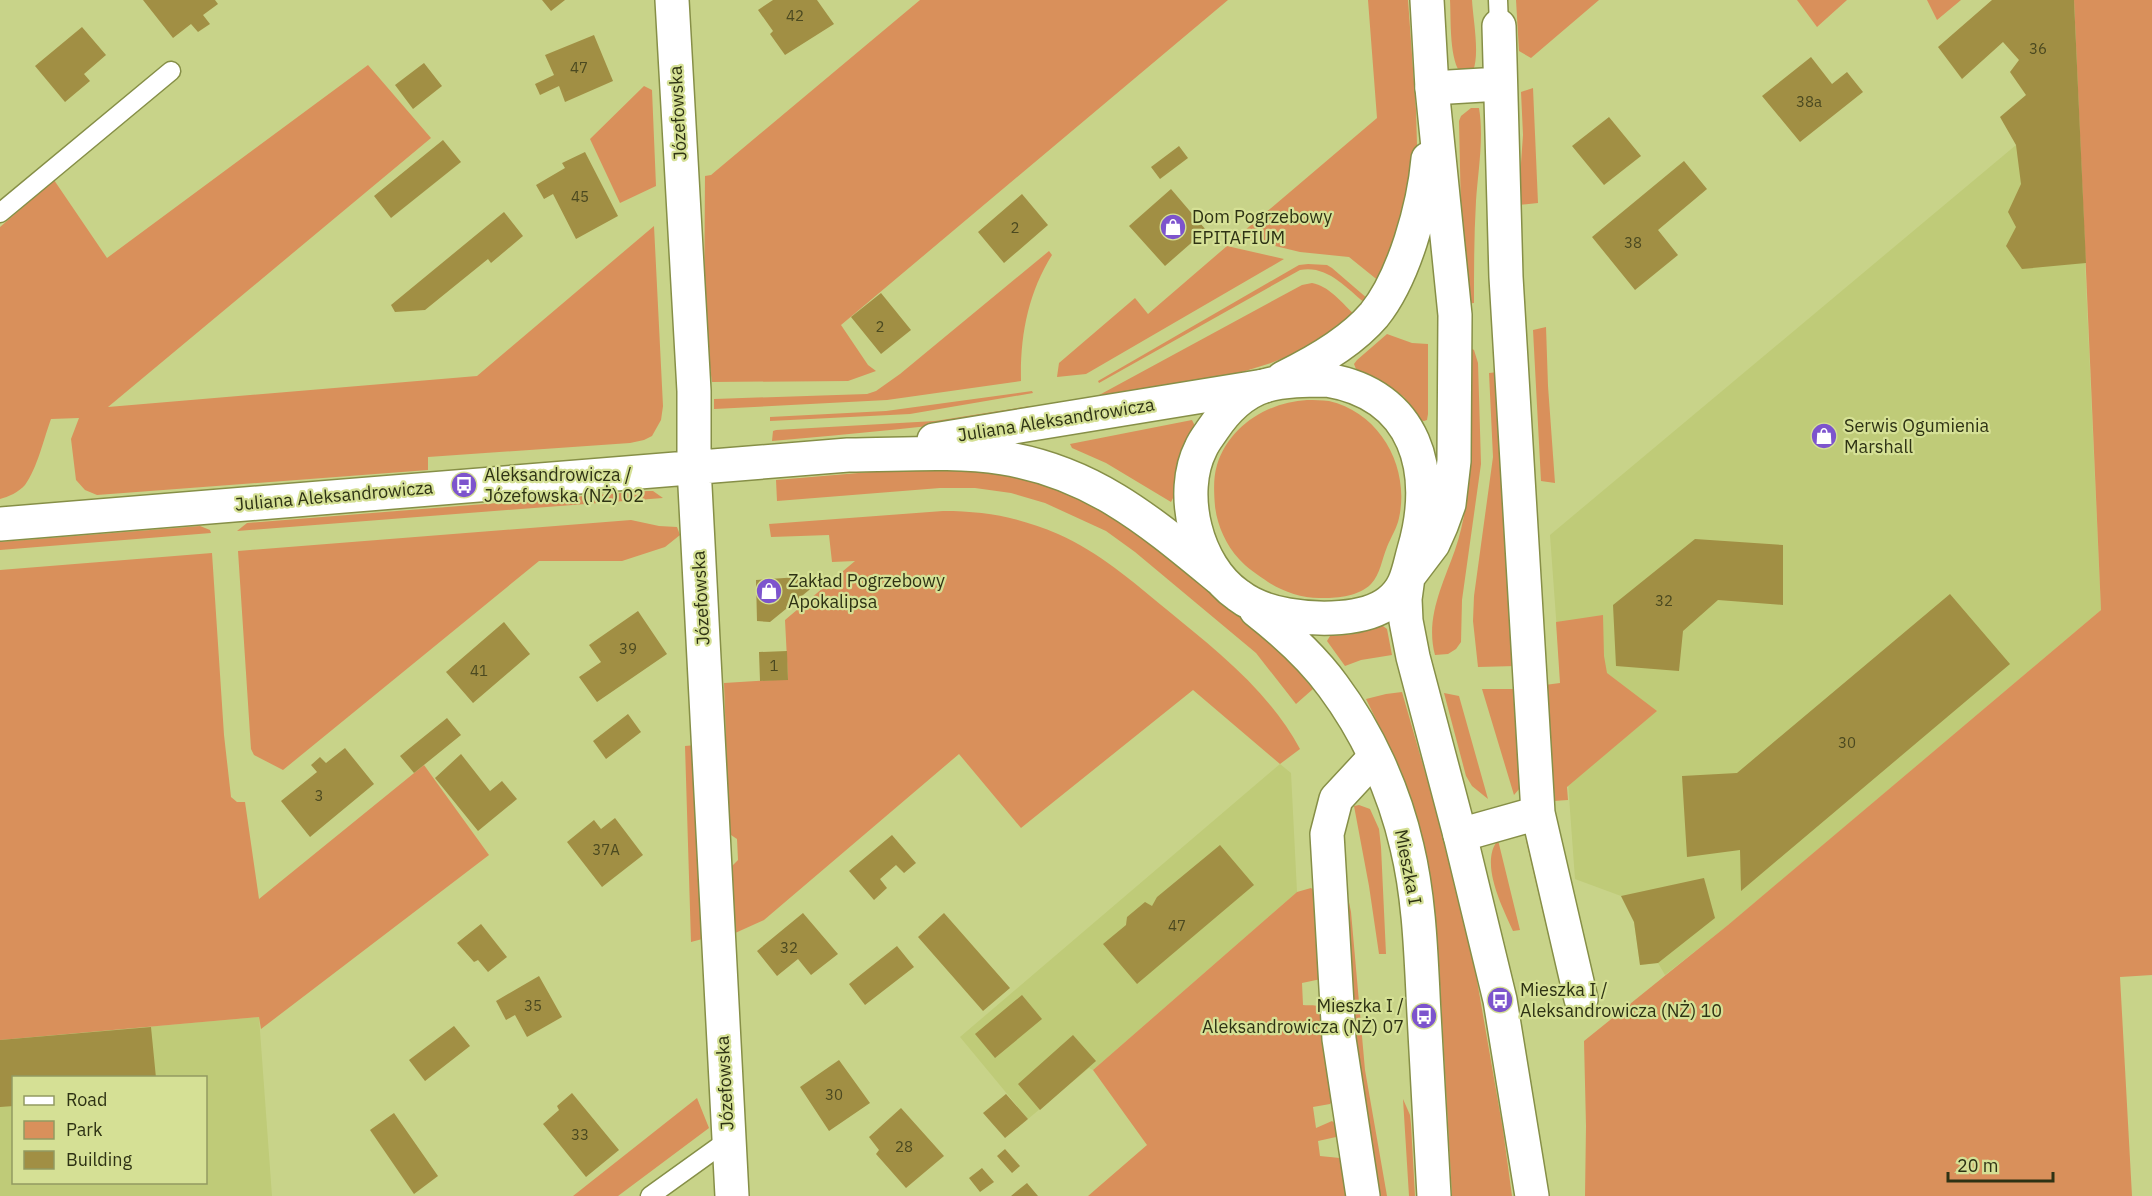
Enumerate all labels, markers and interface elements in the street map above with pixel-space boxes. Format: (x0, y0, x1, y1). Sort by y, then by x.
house number: 42 (786, 6, 804, 25)
house number: 36 (2029, 39, 2047, 58)
house number: 47 (570, 58, 588, 77)
street label: Józefowska (664, 65, 691, 161)
house number: 38a (1796, 92, 1822, 111)
house number: 45 (571, 187, 589, 206)
place label: Dom Pogrzebowy EPITAFIUM (1192, 205, 1332, 249)
shop icon: Dom Pogrzebowy EPITAFIUM (1158, 212, 1188, 242)
house number: 2 (1010, 218, 1020, 237)
house number: 38 (1624, 233, 1642, 252)
house number: 2 (875, 317, 885, 336)
street label: Juliana Aleksandrowicza (956, 393, 1156, 446)
place label: Serwis Ogumienia Marshall (1844, 414, 1990, 458)
shop icon: Serwis Ogumienia Marshall (1809, 421, 1839, 451)
place label: Aleksandrowicza / Józefowska (NŻ) 02 (484, 463, 644, 507)
bus stop icon: Aleksandrowicza / Józefowska (NŻ) 02 (449, 470, 479, 500)
street label: Juliana Aleksandrowicza (234, 475, 434, 516)
street label: Józefowska (687, 550, 714, 646)
place label: Zakład Pogrzebowy Apokalipsa (788, 569, 945, 613)
shop icon: Zakład Pogrzebowy Apokalipsa (754, 576, 784, 606)
house number: 32 (1655, 591, 1673, 610)
house number: 39 (619, 639, 637, 658)
house number: 1 (769, 656, 779, 675)
house number: 41 (470, 661, 488, 680)
house number: 30 (1838, 733, 1856, 752)
house number: 3 (314, 786, 324, 805)
street label: Mieszka I (1390, 827, 1427, 907)
house number: 37A (592, 840, 620, 859)
house number: 47 (1168, 916, 1186, 935)
house number: 32 (780, 938, 798, 957)
place label: Mieszka I / Aleksandrowicza (NŻ) 10 (1520, 978, 1722, 1022)
bus stop icon: Mieszka I / Aleksandrowicza (NŻ) 10 (1485, 985, 1515, 1015)
place label: Mieszka I / Aleksandrowicza (NŻ) 07 (1202, 994, 1404, 1038)
house number: 35 (524, 996, 542, 1015)
bus stop icon: Mieszka I / Aleksandrowicza (NŻ) 07 (1409, 1001, 1439, 1031)
street label: Józefowska (711, 1035, 738, 1131)
legend (12, 1076, 207, 1184)
house number: 30 (825, 1085, 843, 1104)
text: Road (66, 1088, 107, 1111)
text: Park (66, 1118, 103, 1141)
house number: 33 (571, 1125, 589, 1144)
house number: 28 (895, 1137, 913, 1156)
scale bar (1948, 1145, 2053, 1183)
text: Building (66, 1148, 133, 1171)
text: 20 m (1957, 1154, 1999, 1177)

